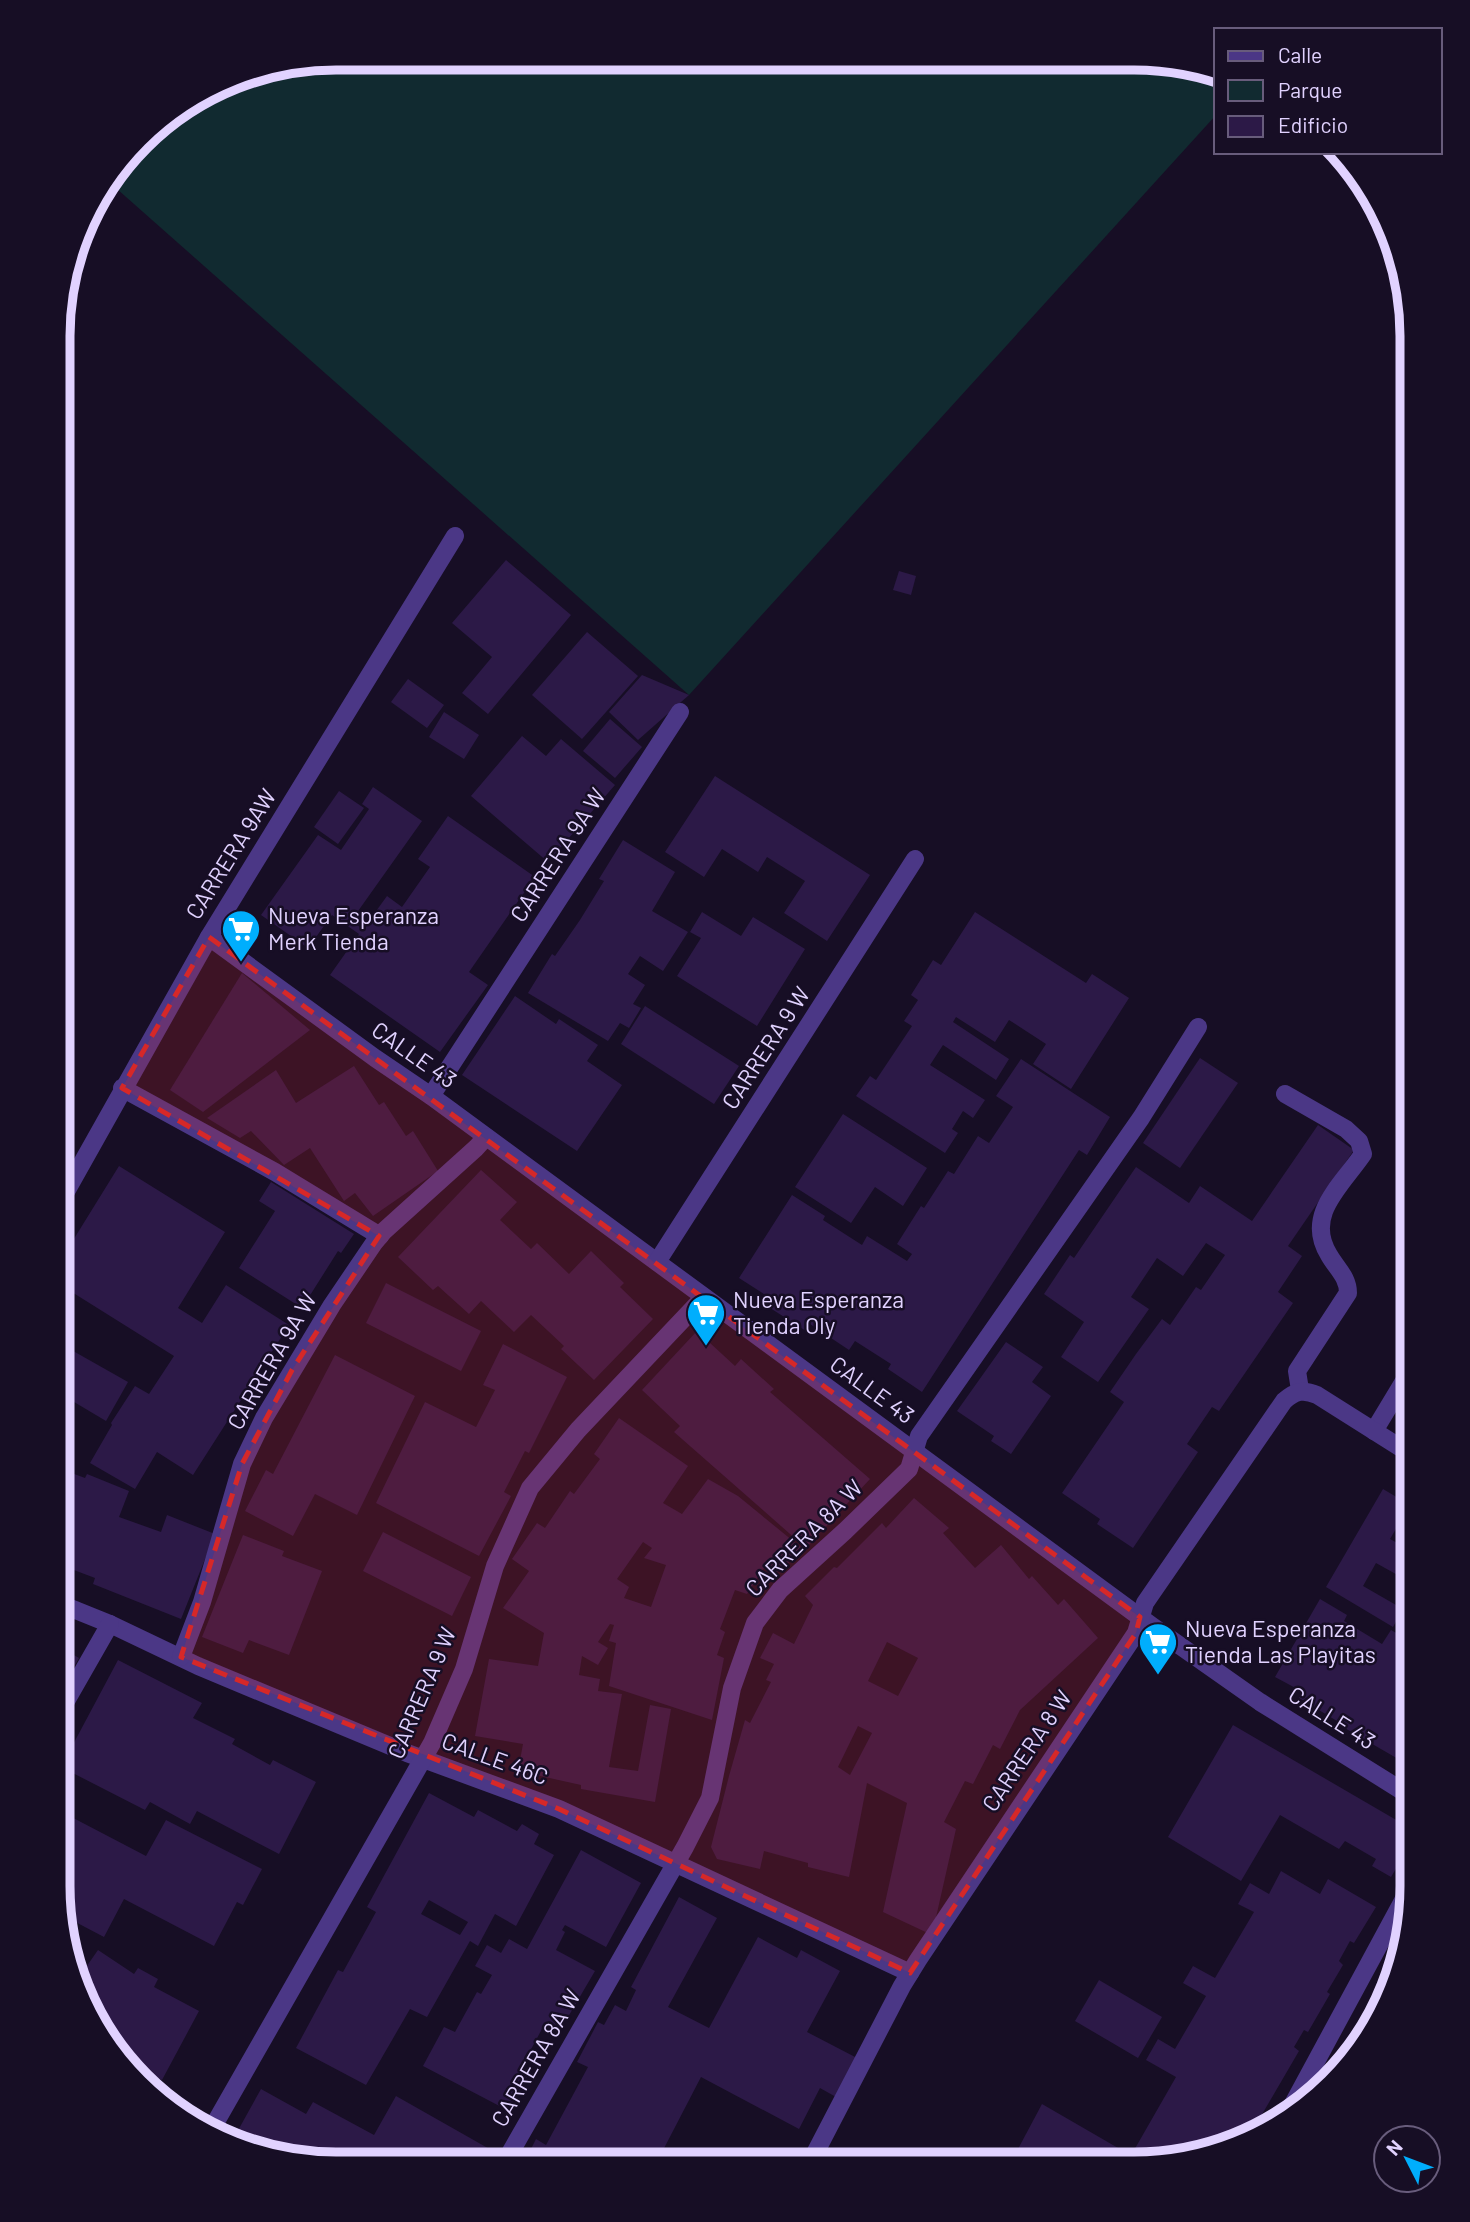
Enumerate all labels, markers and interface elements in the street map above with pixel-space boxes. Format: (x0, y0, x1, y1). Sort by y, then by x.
legend (1214, 28, 1442, 154)
text: Calle (1278, 42, 1322, 67)
text: Parque (1278, 77, 1343, 102)
text: Edificio (1278, 112, 1348, 137)
street label: CARRERA 9A W (503, 782, 611, 927)
street label: CARRERA 9AW (179, 783, 281, 924)
place label: Nueva Esperanza Merk Tienda (268, 901, 439, 955)
supermarket icon: Nueva Esperanza Merk Tienda (220, 908, 262, 963)
street label: CARRERA 9 W (715, 981, 815, 1114)
street label: CALLE 43 (367, 1015, 462, 1093)
place label: Nueva Esperanza Tienda Oly (733, 1285, 904, 1339)
street label: CARRERA 9A W (220, 1287, 322, 1434)
supermarket icon: Nueva Esperanza Tienda Oly (685, 1292, 727, 1347)
street label: CALLE 43 (825, 1349, 920, 1429)
street label: CARRERA 8A W (739, 1473, 868, 1602)
place label: Nueva Esperanza Tienda Las Playitas (1185, 1614, 1376, 1668)
supermarket icon: Nueva Esperanza Tienda Las Playitas (1137, 1621, 1179, 1676)
street label: CARRERA 9 W (381, 1623, 461, 1763)
street label: CALLE 43 (1284, 1680, 1381, 1755)
street label: CARRERA 8 W (975, 1684, 1077, 1816)
street label: CALLE 46C (438, 1726, 552, 1790)
street label: CARRERA 8A W (484, 1984, 586, 2131)
north arrow (1372, 2124, 1442, 2194)
text: N (1381, 2135, 1407, 2160)

